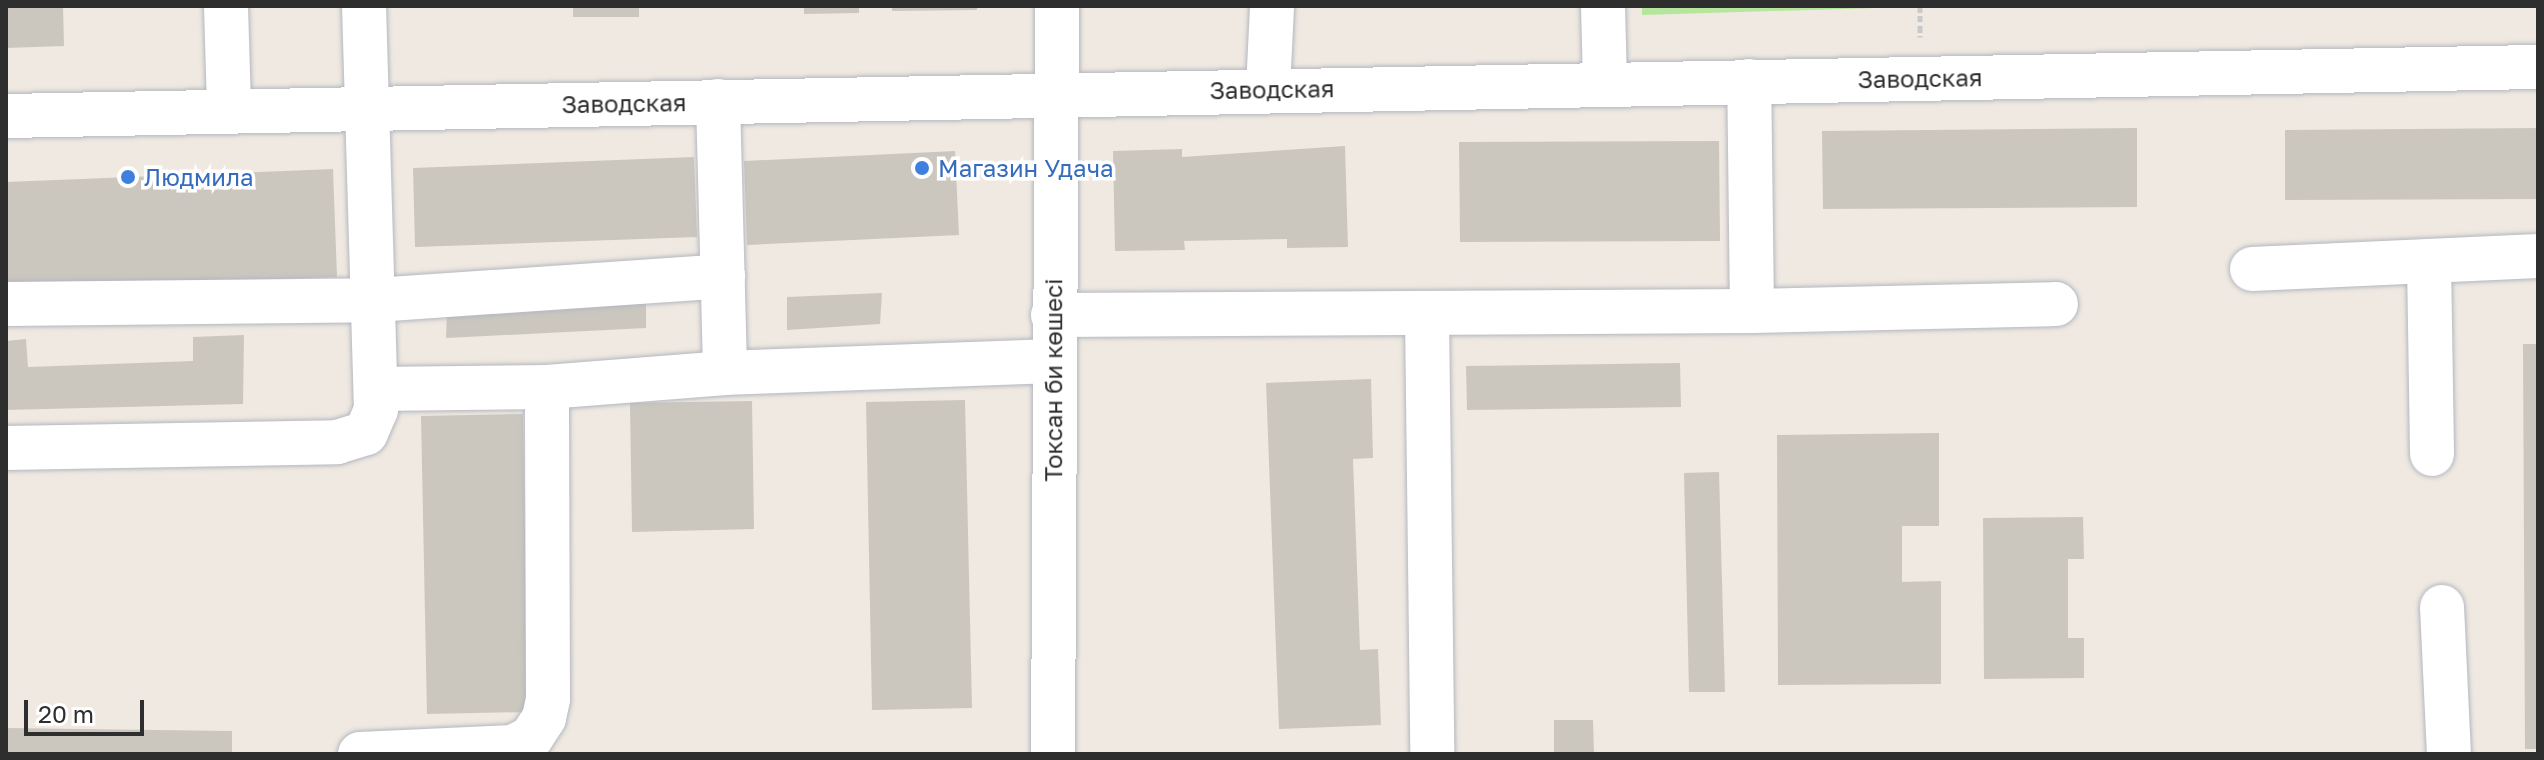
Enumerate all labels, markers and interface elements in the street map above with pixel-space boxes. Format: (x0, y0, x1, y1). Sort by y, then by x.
street label: Заводская (1857, 63, 1983, 93)
street label: Заводская (1209, 74, 1335, 104)
street label: Заводская (561, 88, 687, 118)
place label: Магазин Удача (938, 154, 1114, 182)
marker: Магазин Удача (913, 159, 931, 177)
place label: Людмила (144, 163, 254, 191)
marker: Людмила (119, 168, 137, 186)
street label: Токсан би көшесі (1039, 278, 1067, 482)
scale bar (28, 684, 148, 734)
text: 20 m (38, 699, 94, 728)

